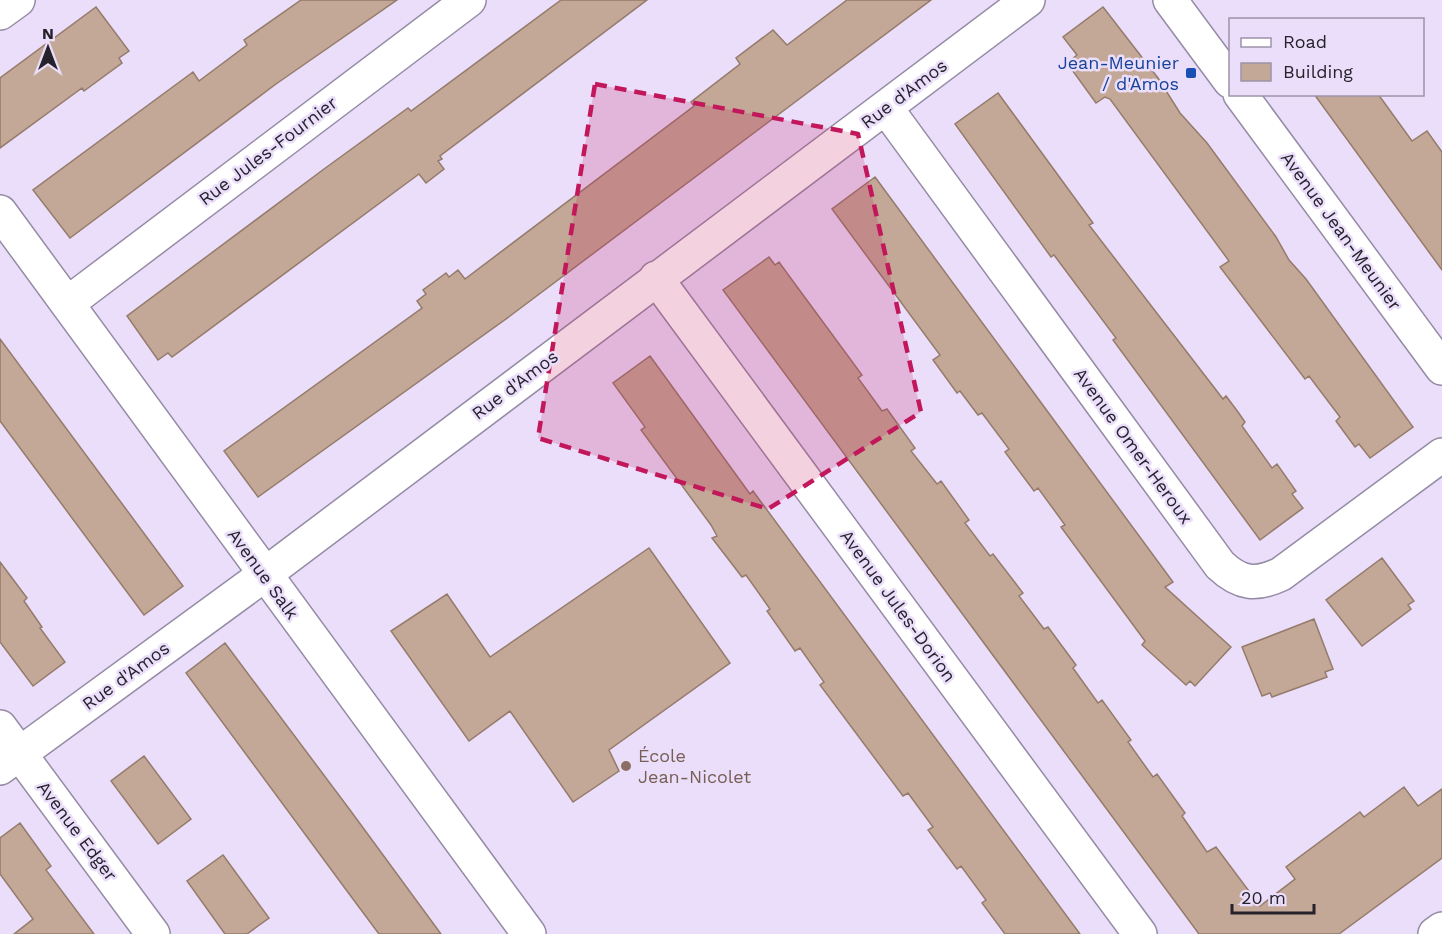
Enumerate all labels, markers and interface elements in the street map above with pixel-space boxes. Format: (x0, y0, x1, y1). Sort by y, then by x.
north arrow (18, 18, 78, 78)
legend (1229, 18, 1424, 96)
text: N (42, 24, 54, 43)
text: Road (1283, 31, 1327, 52)
place label: Jean-Meunier / d'Amos (1058, 52, 1179, 94)
street label: Rue d'Amos (856, 54, 951, 133)
text: Building (1283, 61, 1353, 82)
marker: Jean-Meunier / d'Amos (1184, 66, 1198, 80)
street label: Rue Jules-Fournier (194, 92, 341, 209)
street label: Avenue Jean-Meunier (1277, 147, 1406, 314)
street label: Rue d'Amos (467, 345, 562, 424)
street label: Avenue Omer-Heroux (1070, 364, 1197, 528)
street label: Avenue Salk (223, 524, 303, 623)
street label: Avenue Jules-Dorion (836, 526, 961, 686)
street label: Rue d'Amos (78, 637, 173, 714)
place label: École Jean-Nicolet (638, 745, 751, 787)
marker: École Jean-Nicolet (619, 759, 633, 773)
street label: Avenue Edger (33, 777, 122, 885)
scale bar (1232, 877, 1314, 915)
text: 20 m (1241, 887, 1286, 908)

